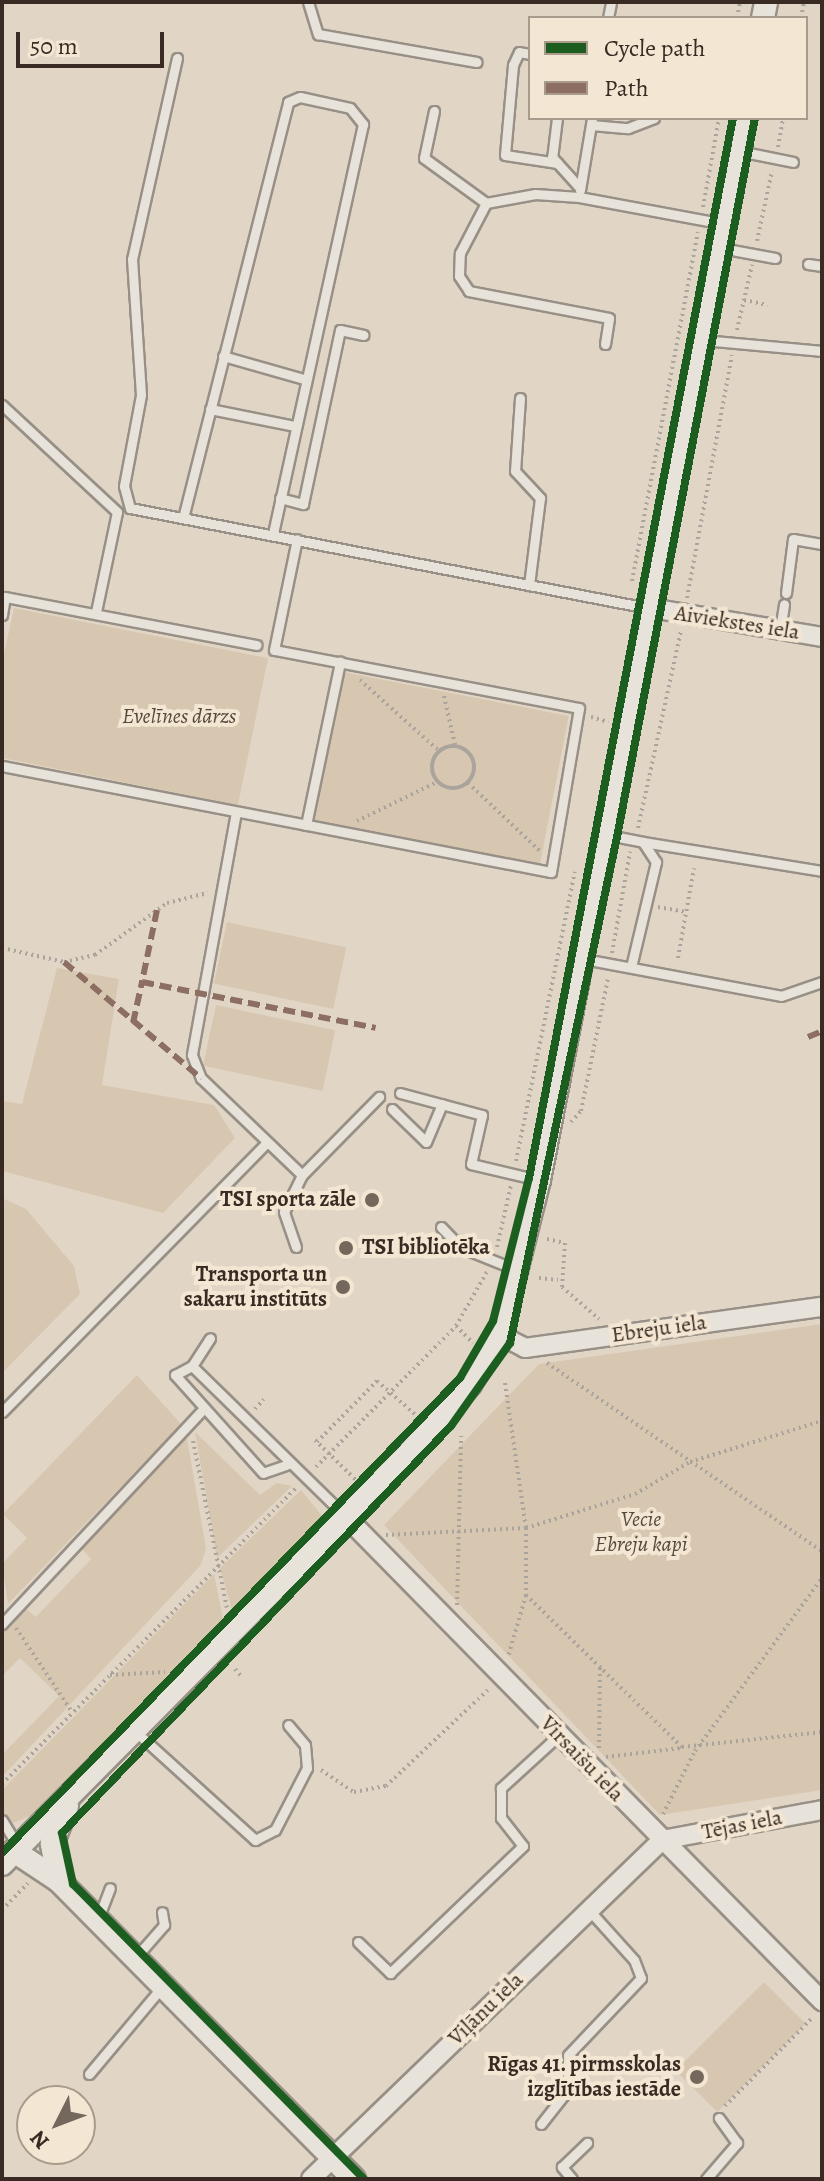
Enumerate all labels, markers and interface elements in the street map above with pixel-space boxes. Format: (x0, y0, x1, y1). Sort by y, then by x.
scale bar (20, 16, 168, 66)
legend (528, 16, 808, 120)
text: 50 m (30, 30, 78, 62)
text: Cycle path (604, 32, 705, 64)
text: Path (604, 72, 649, 104)
street label: Aiviekstes iela (673, 600, 801, 646)
park label: Evelīnes dārzs (122, 704, 236, 730)
place label: TSI sporta zāle (220, 1187, 356, 1213)
marker: TSI sporta zāle (363, 1191, 381, 1209)
place label: TSI bibliotēka (362, 1235, 490, 1261)
marker: TSI bibliotēka (337, 1239, 355, 1257)
place label: Transporta un sakaru institūts (184, 1261, 327, 1312)
marker: Transporta un sakaru institūts (334, 1278, 352, 1296)
street label: Ebreju iela (610, 1309, 708, 1349)
park label: Vecie Ebreju kapi (594, 1506, 688, 1558)
street label: Virsaišu iela (535, 1711, 629, 1807)
street label: Tējas iela (700, 1804, 784, 1846)
street label: Viļānu iela (443, 1967, 529, 2051)
place label: Rīgas 41. pirmsskolas izglītības iestāde (487, 2051, 681, 2102)
marker: Rīgas 41. pirmsskolas izglītības iestāde (688, 2068, 706, 2086)
north arrow (16, 2085, 96, 2165)
text: N (23, 2124, 56, 2156)

